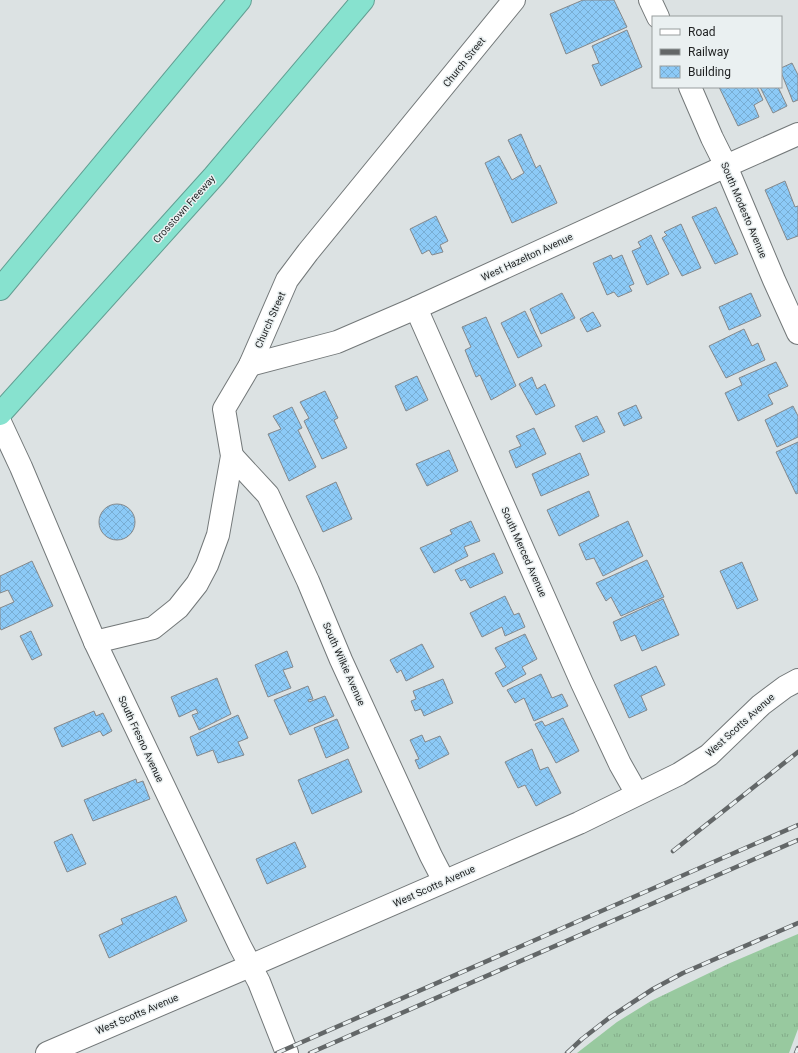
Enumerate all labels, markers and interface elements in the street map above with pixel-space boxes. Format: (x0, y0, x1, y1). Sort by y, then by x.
legend (652, 16, 782, 88)
text: Road (688, 25, 716, 39)
street label: Church Street (441, 35, 487, 89)
text: Railway (688, 45, 729, 59)
text: Building (688, 65, 731, 79)
street label: South Modesto Avenue (719, 160, 769, 260)
street label: Crosstown Freeway (151, 173, 217, 245)
street label: West Hazelton Avenue (479, 231, 575, 283)
street label: Church Street (253, 290, 287, 350)
street label: South Merced Avenue (499, 505, 549, 599)
street label: South Wilkie Avenue (321, 621, 367, 707)
street label: West Scotts Avenue (703, 691, 777, 759)
street label: South Fresno Avenue (116, 694, 166, 784)
street label: West Scotts Avenue (391, 863, 477, 909)
street label: West Scotts Avenue (94, 992, 180, 1036)

